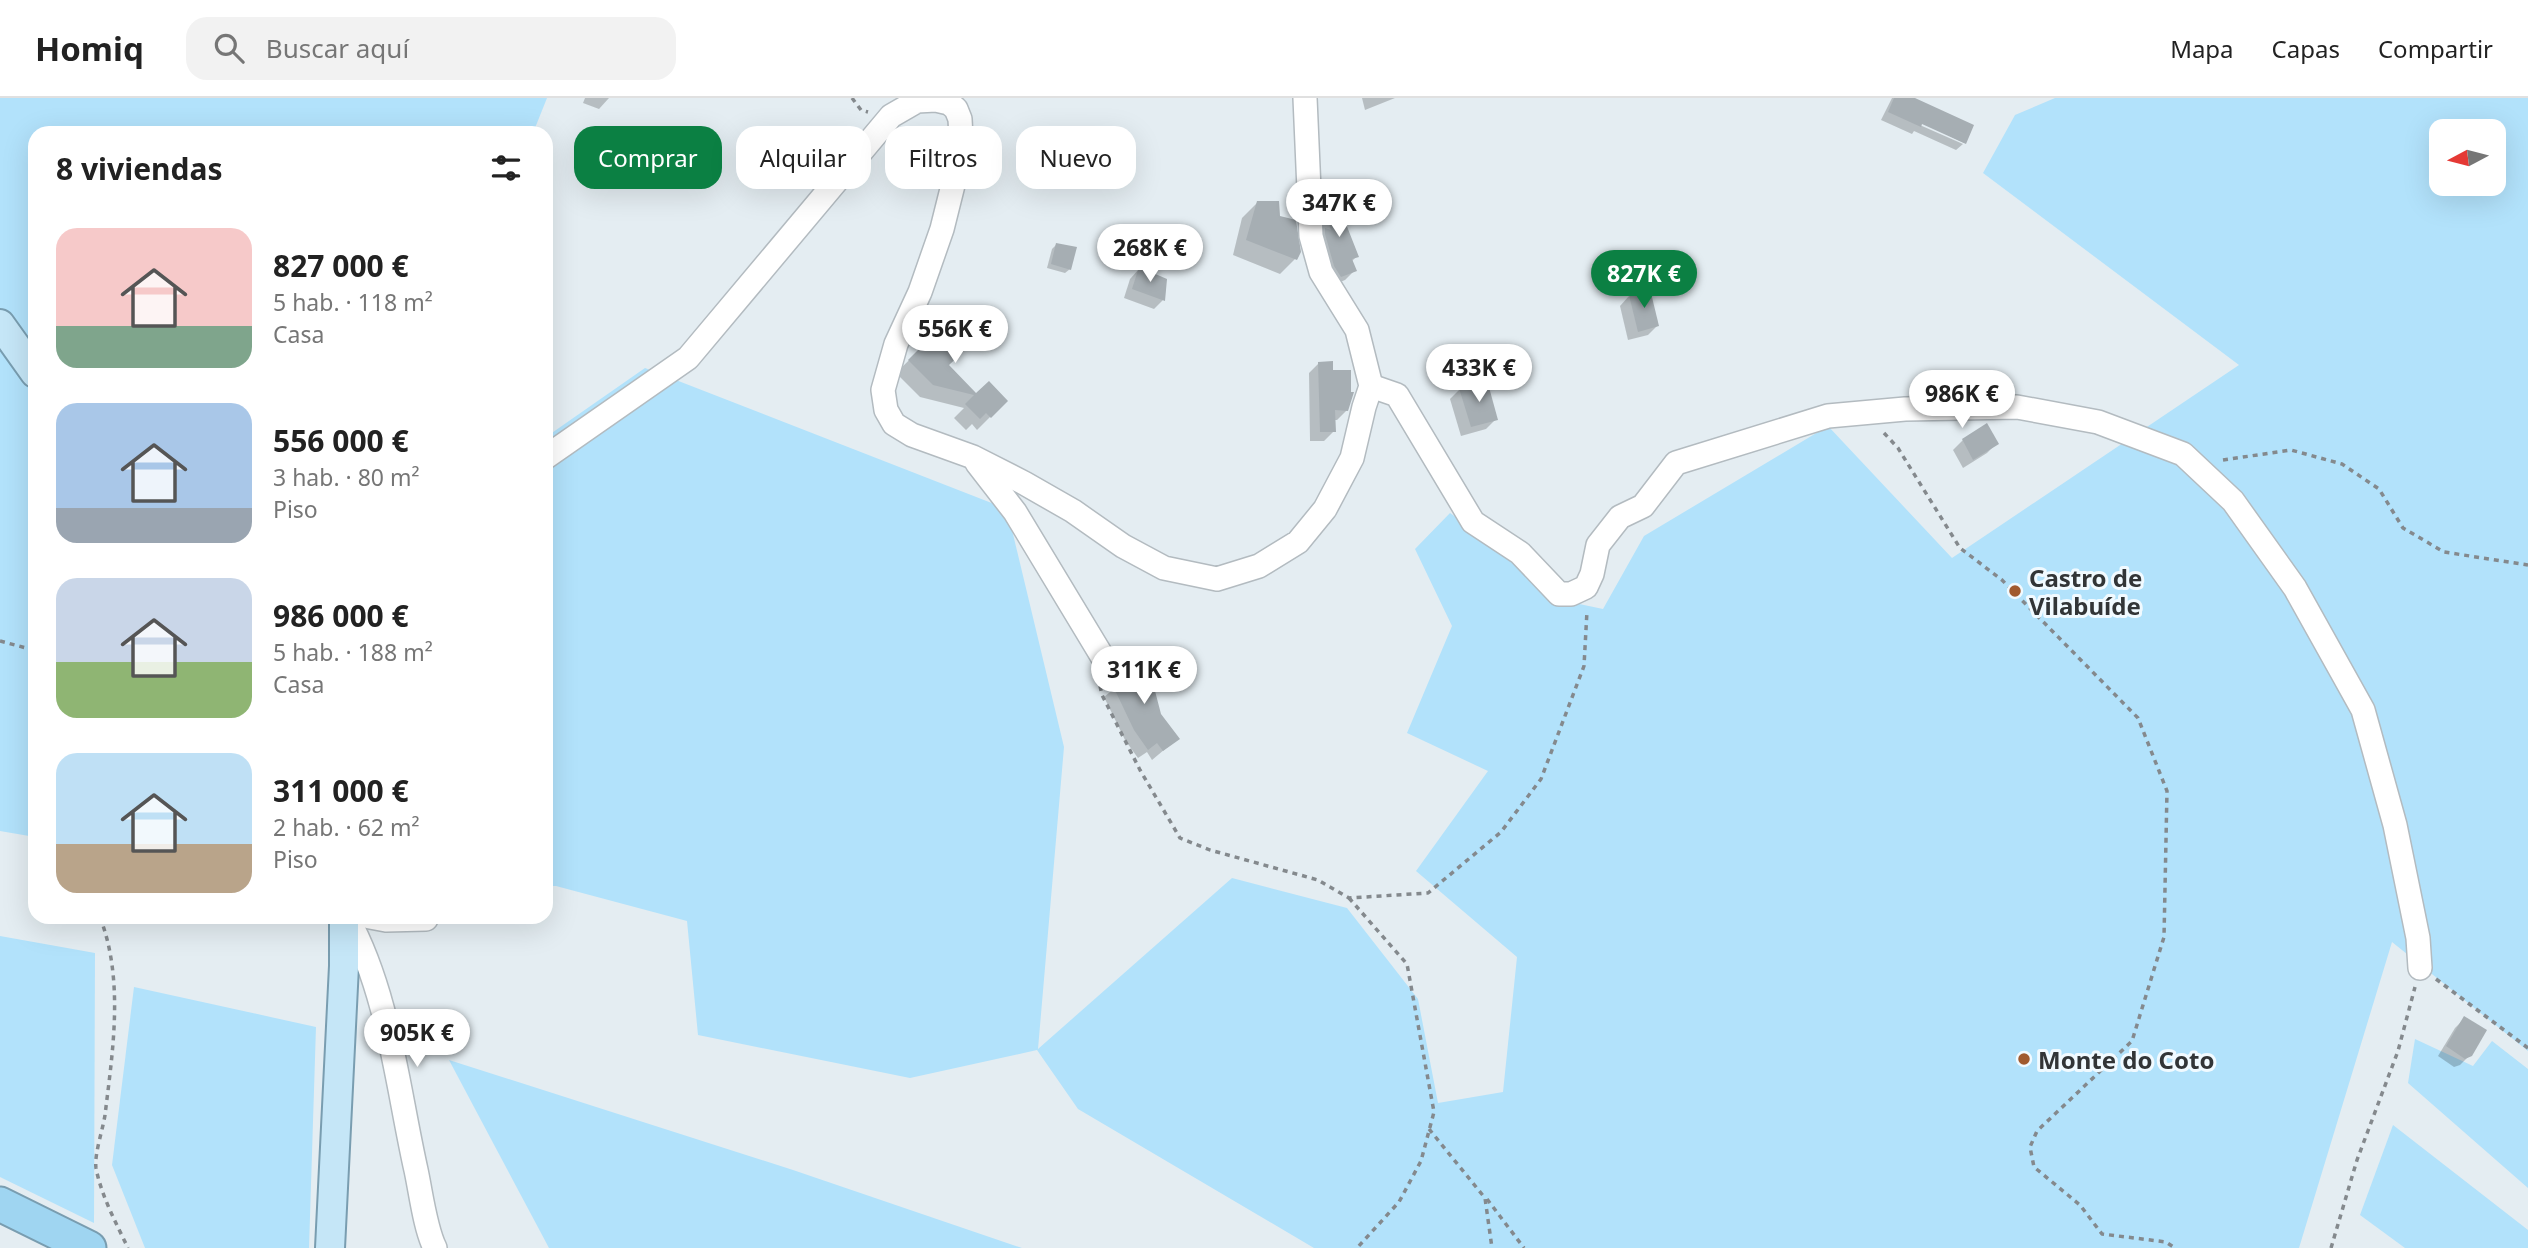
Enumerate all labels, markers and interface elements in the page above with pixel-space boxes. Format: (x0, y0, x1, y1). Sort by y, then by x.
search box (186, 17, 676, 80)
text: Homiq (35, 26, 144, 71)
icon: search (210, 29, 248, 67)
text: Buscar aquí (266, 30, 409, 66)
text: Mapa (2170, 32, 2234, 65)
text: Capas (2272, 32, 2340, 65)
text: Compartir (2378, 32, 2493, 65)
north arrow (2429, 119, 2506, 196)
map controls (2429, 119, 2506, 196)
chip: Comprar (574, 126, 722, 189)
chip: Alquilar (736, 126, 871, 189)
chip: Filtros (885, 126, 1002, 189)
chip: Nuevo (1016, 126, 1136, 189)
text: 8 viviendas (56, 148, 223, 189)
icon: filters (487, 149, 525, 187)
pin: 347K € (1282, 180, 1396, 239)
text: 347K € (1302, 186, 1376, 218)
pin: 268K € (1093, 225, 1207, 284)
text: 268K € (1113, 231, 1187, 263)
text: 827 000 € (273, 245, 409, 286)
pin: 827K € (1587, 250, 1701, 310)
icon: home (112, 256, 196, 340)
text: 827K € (1607, 257, 1681, 289)
text: 5 hab. · 118 m² (273, 286, 433, 318)
pin: 556K € (898, 306, 1012, 365)
text: 556K € (918, 312, 992, 344)
text: Casa (273, 318, 324, 350)
pin: 433K € (1422, 344, 1536, 404)
text: 433K € (1442, 351, 1516, 383)
pin: 986K € (1905, 370, 2019, 430)
text: 986K € (1925, 377, 1999, 409)
text: 556 000 € (273, 420, 409, 461)
icon: home (112, 431, 196, 515)
text: 3 hab. · 80 m² (273, 461, 420, 493)
text: Piso (273, 493, 318, 525)
place label: Castro de Vilabuíde (2029, 561, 2142, 622)
marker: Castro de Vilabuíde (2007, 583, 2023, 599)
text: 986 000 € (273, 595, 409, 636)
icon: home (112, 606, 196, 690)
text: 5 hab. · 188 m² (273, 636, 433, 668)
pin: 311K € (1087, 646, 1201, 706)
text: 311K € (1107, 653, 1181, 685)
text: Casa (273, 668, 324, 700)
text: 311 000 € (273, 770, 409, 811)
icon: home (112, 781, 196, 865)
text: 2 hab. · 62 m² (273, 811, 420, 843)
text: Piso (273, 843, 318, 875)
pin: 905K € (360, 1010, 474, 1069)
text: 905K € (380, 1016, 454, 1048)
place label: Monte do Coto (2038, 1043, 2214, 1076)
marker: Monte do Coto (2016, 1051, 2032, 1067)

